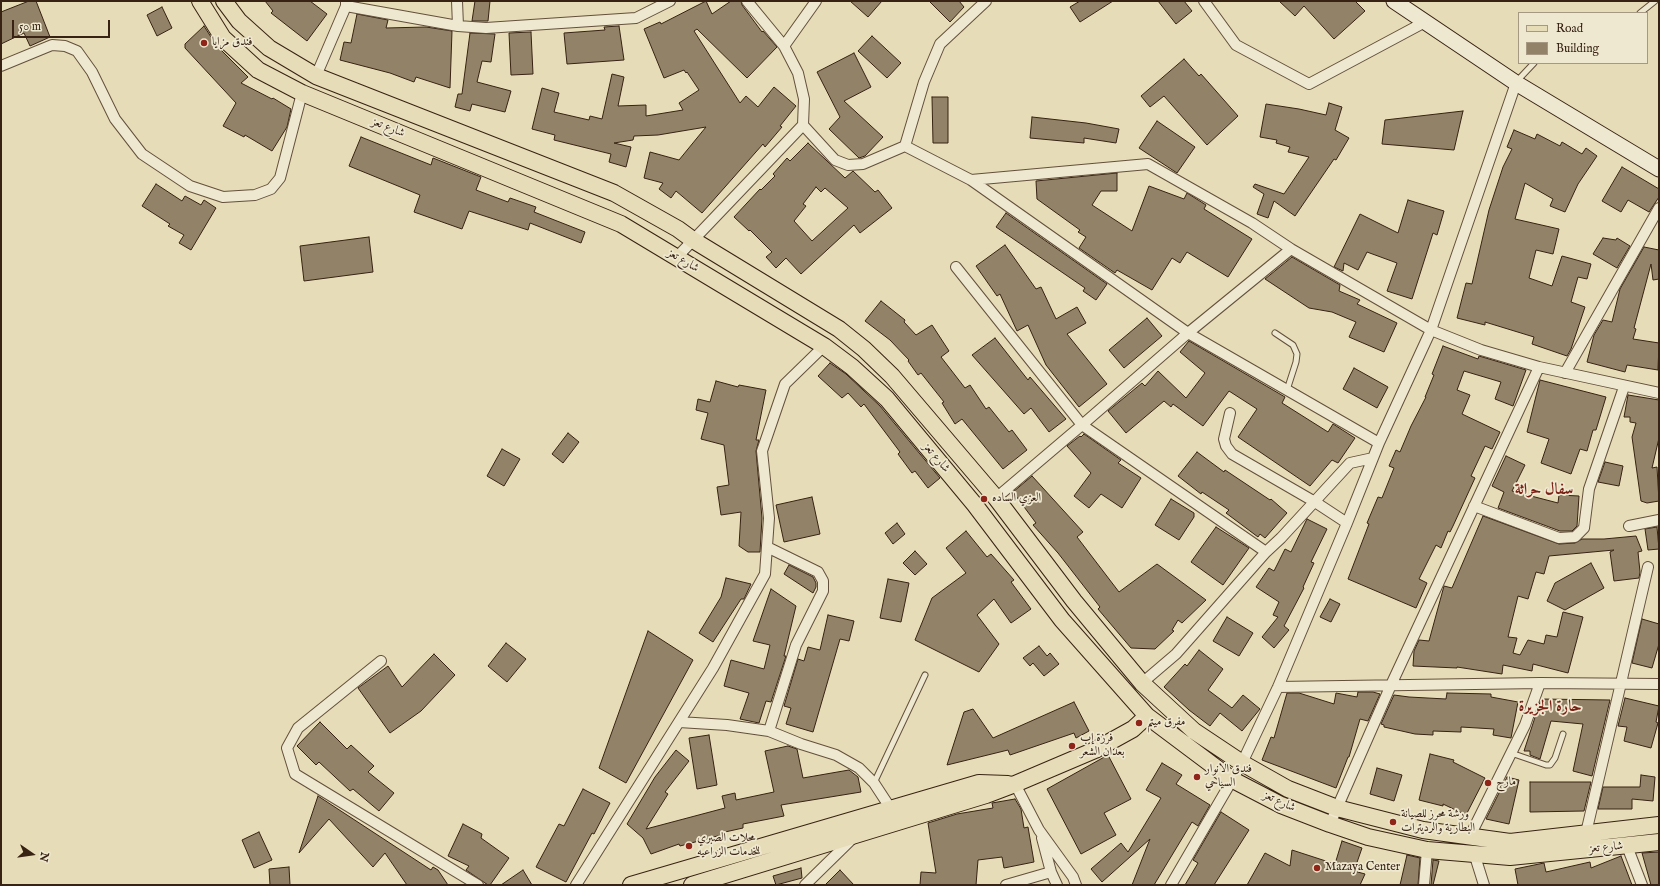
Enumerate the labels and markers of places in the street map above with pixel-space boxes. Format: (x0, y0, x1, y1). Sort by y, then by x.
place label: فندق مزايا (212, 36, 252, 50)
marker: فندق مزايا (199, 38, 209, 48)
place label: العزي الساده (992, 492, 1041, 506)
marker: العزي الساده (979, 494, 989, 504)
place label: مفرق ميتم (1147, 716, 1185, 730)
marker: مفرق ميتم (1134, 718, 1144, 728)
place label: فرزة إب بعدان الشعر (1080, 732, 1124, 760)
marker: فرزة إب بعدان الشعر (1067, 741, 1077, 751)
place label: فندق الانوار السياحي (1205, 763, 1252, 791)
marker: فندق الانوار السياحي (1192, 772, 1202, 782)
place label: مارح (1496, 776, 1516, 790)
marker: مارح (1483, 778, 1493, 788)
place label: ورشة محرز للصيانة البطارية والرديترات (1401, 808, 1475, 836)
marker: ورشة محرز للصيانة البطارية والرديترات (1388, 817, 1398, 827)
place label: محلات الصبري للخدمات الزراعيه (697, 832, 761, 860)
marker: محلات الصبري للخدمات الزراعيه (684, 841, 694, 851)
place label: Mazaya Center (1325, 861, 1400, 875)
marker: Mazaya Center (1312, 863, 1322, 873)

